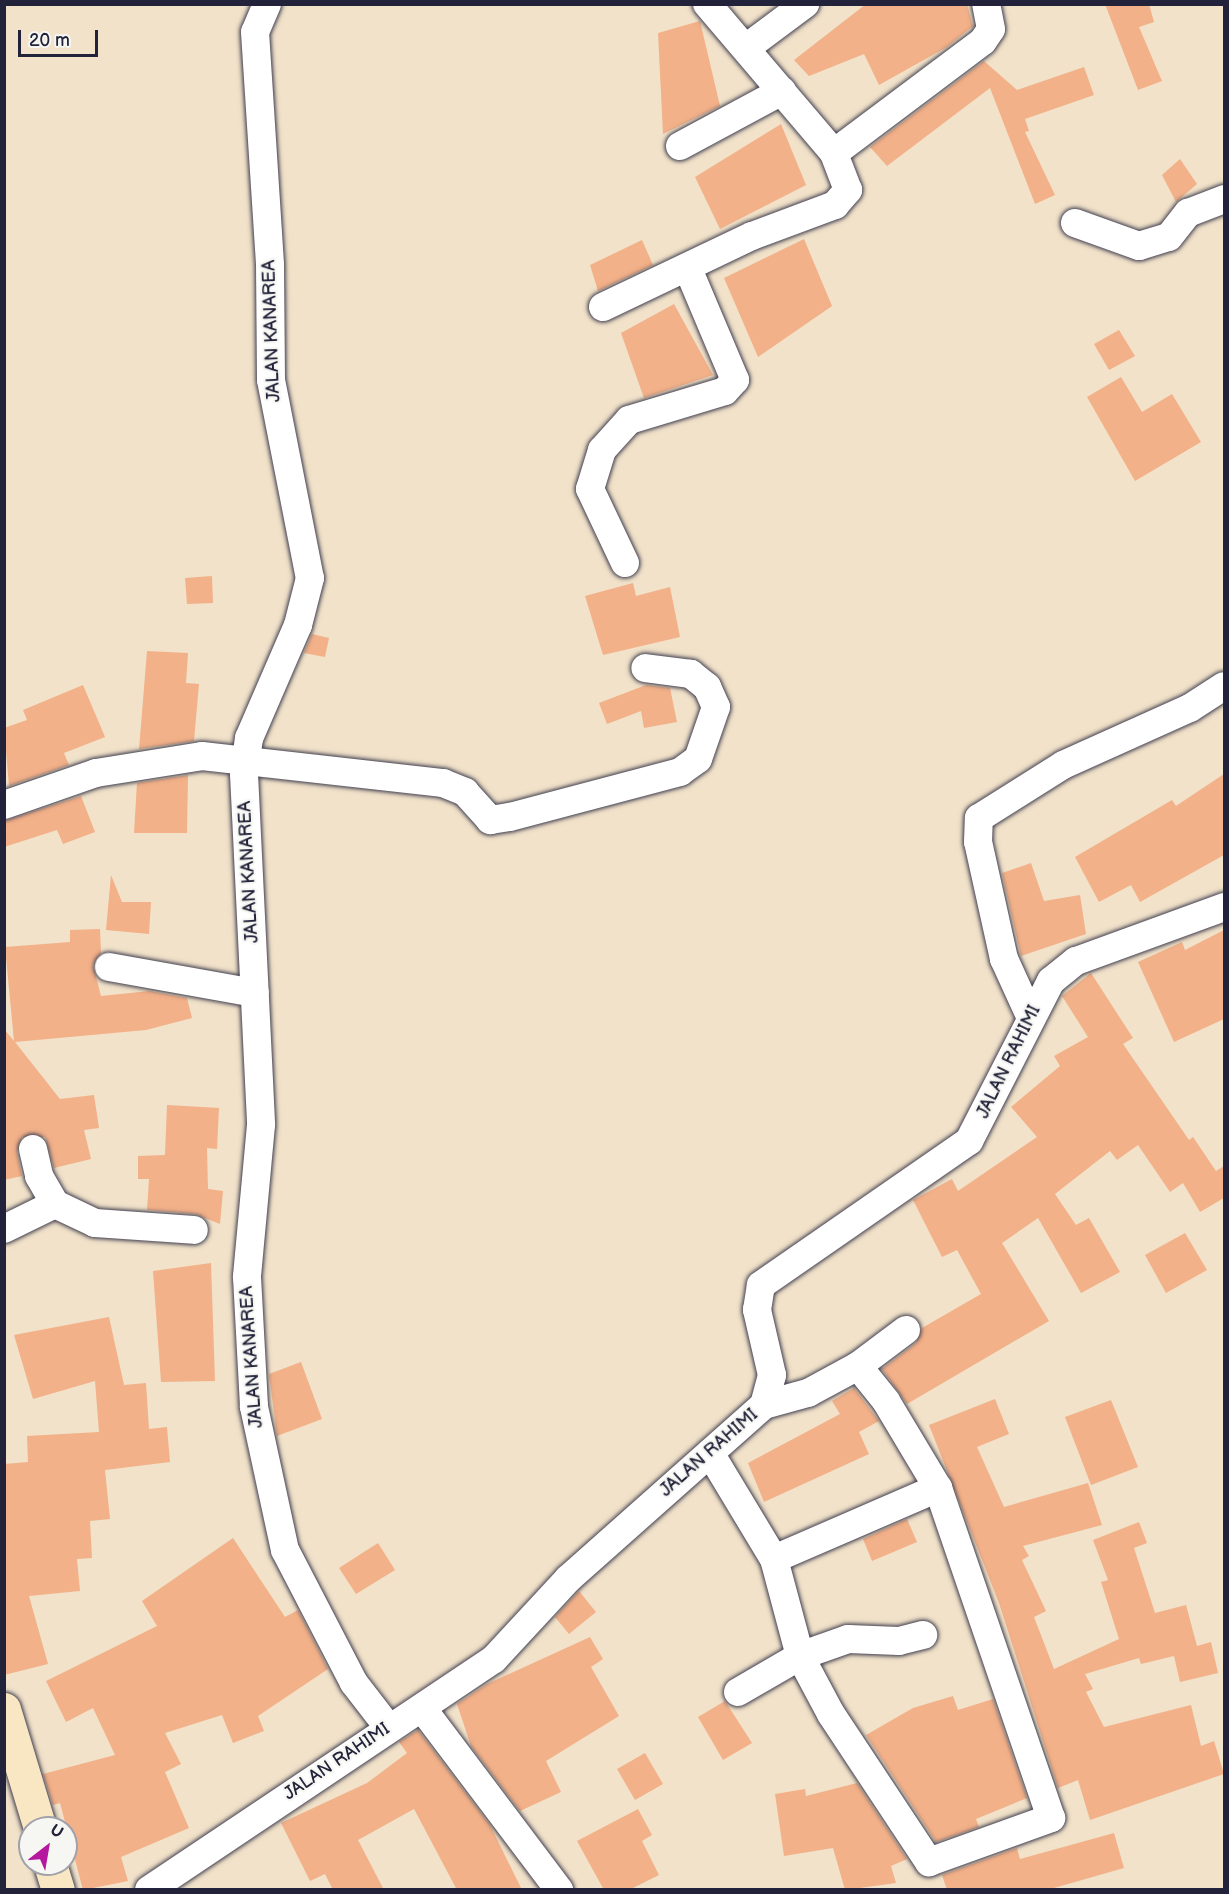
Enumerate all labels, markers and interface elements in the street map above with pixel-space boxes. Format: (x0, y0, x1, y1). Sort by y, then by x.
scale bar (21, 18, 100, 56)
text: 20 m (29, 30, 70, 51)
street label: JALAN KANAREA (259, 260, 285, 402)
street label: JALAN KANAREA (234, 800, 264, 944)
street label: JALAN RAHIMI (972, 1002, 1046, 1122)
street label: JALAN KANAREA (236, 1285, 268, 1429)
street label: JALAN RAHIMI (656, 1405, 762, 1501)
street label: JALAN RAHIMI (280, 1719, 394, 1805)
north arrow (18, 1816, 78, 1876)
text: U (47, 1821, 66, 1843)

